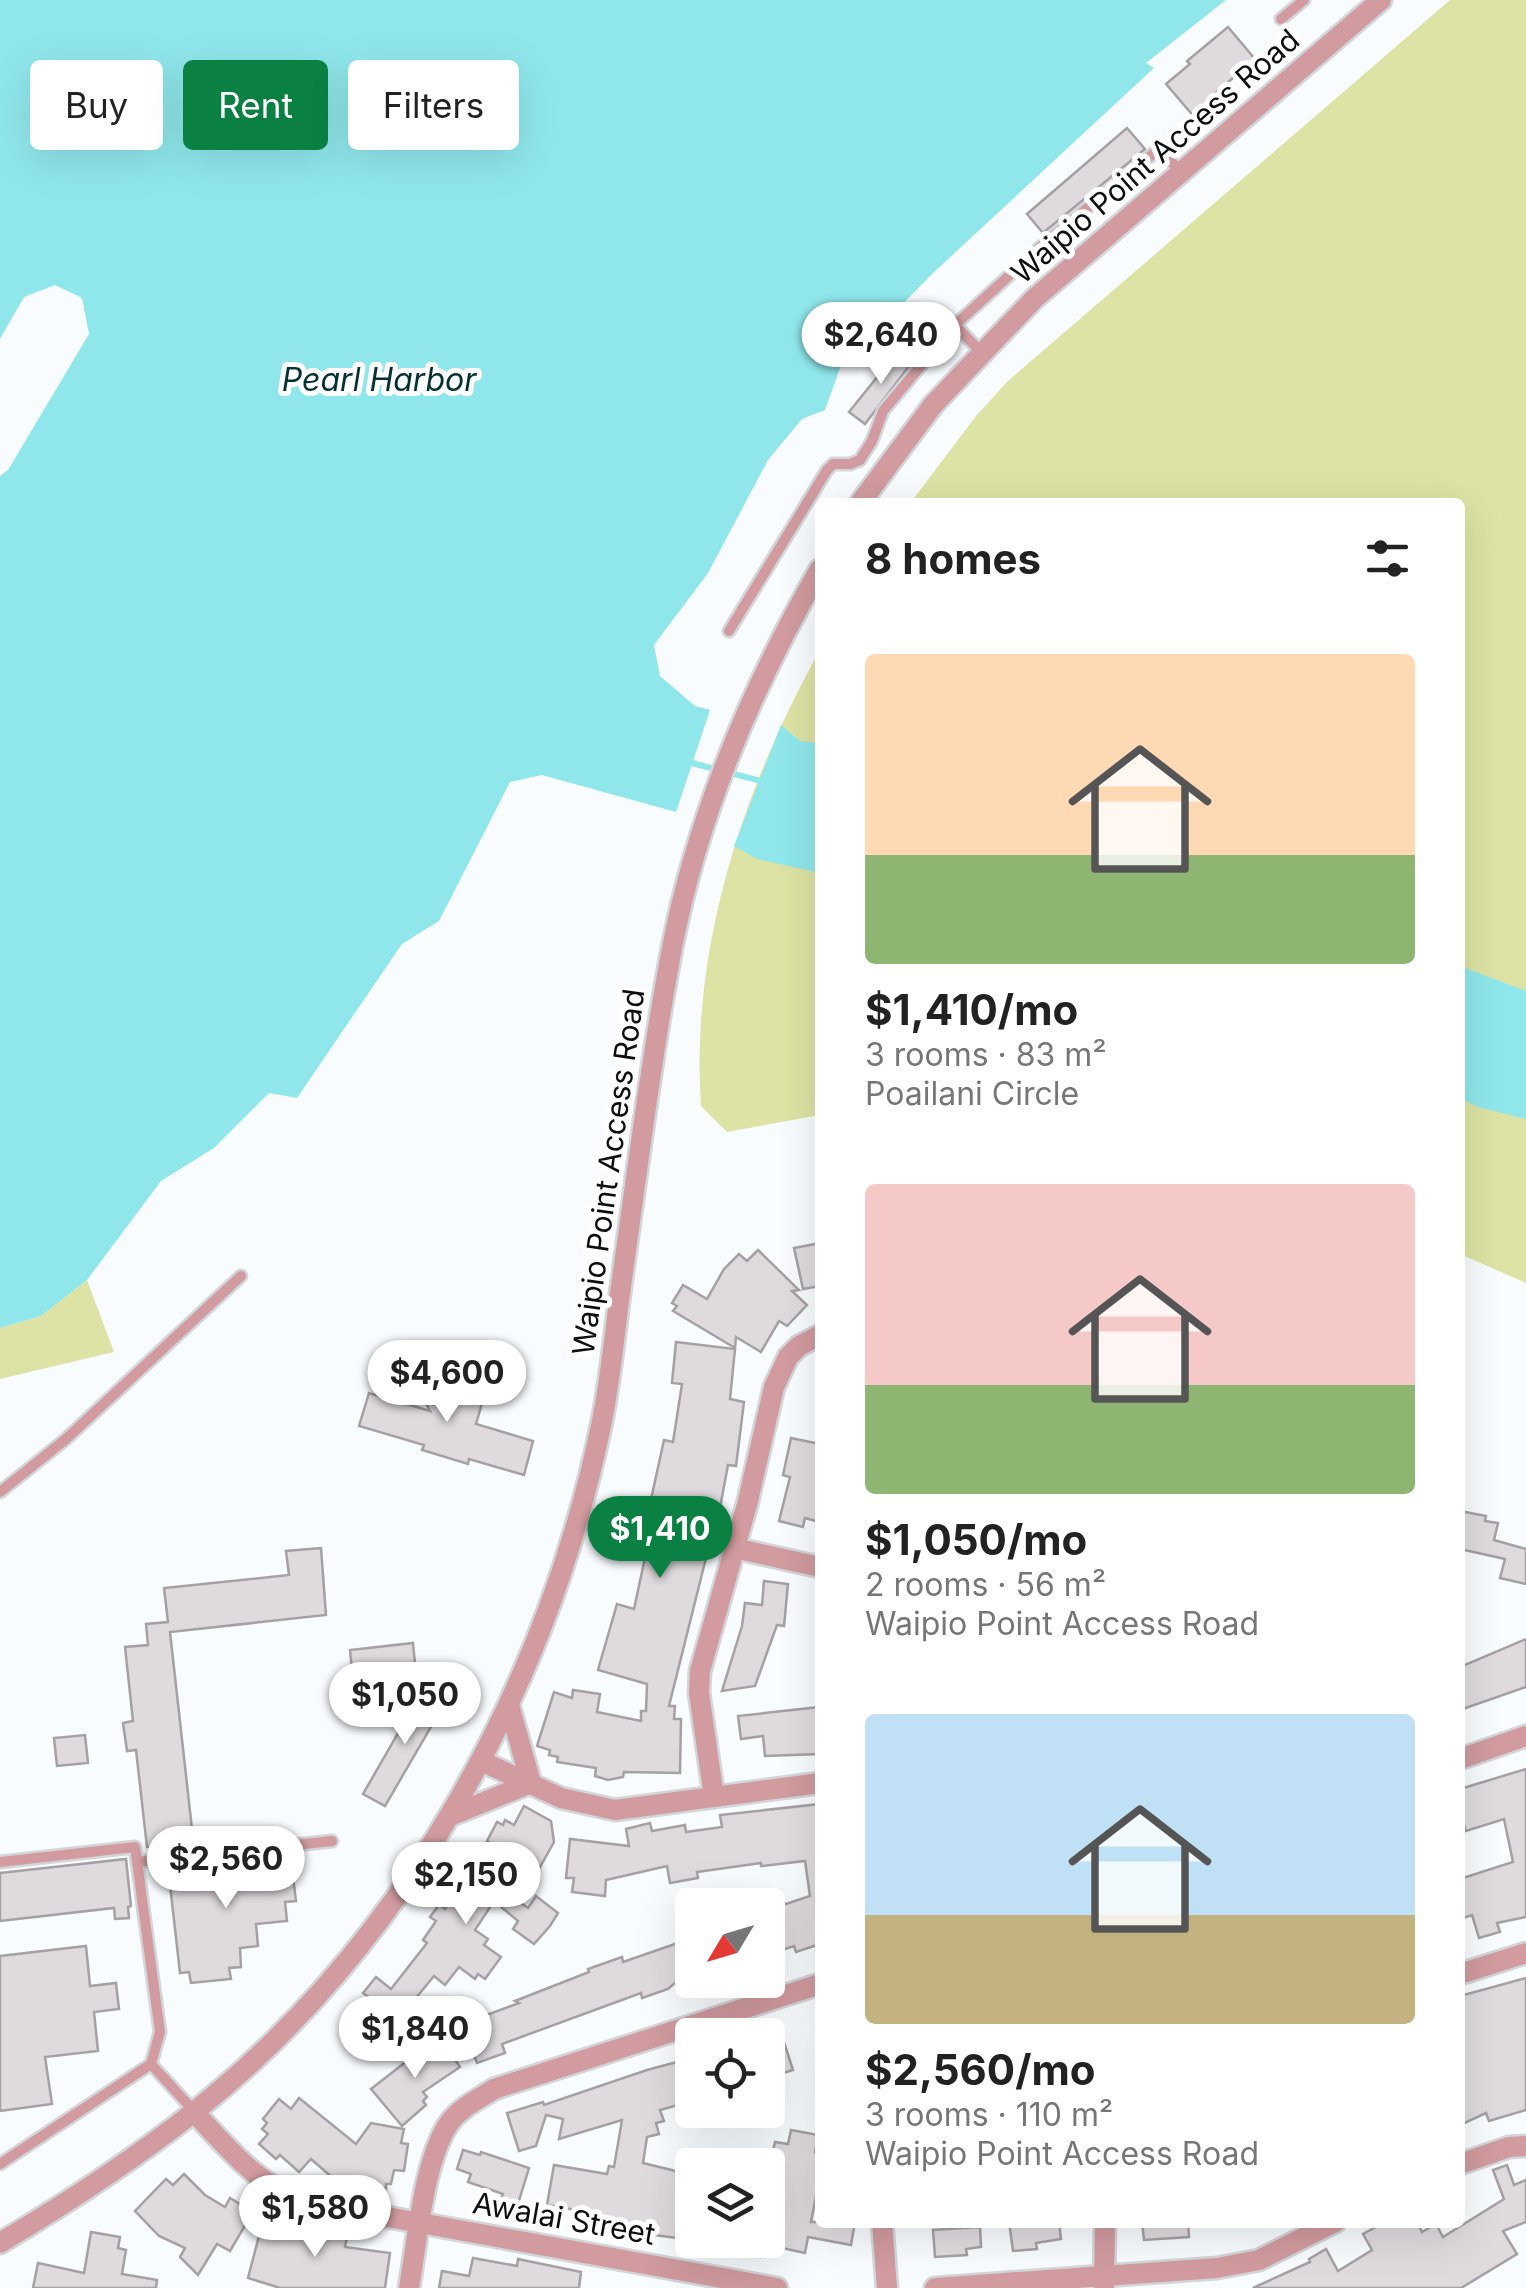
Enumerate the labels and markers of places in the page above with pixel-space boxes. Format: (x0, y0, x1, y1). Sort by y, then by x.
pin: $2,640 (800, 302, 962, 387)
pin: $4,600 (366, 1340, 528, 1425)
pin: $1,410 (579, 1496, 741, 1581)
pin: $1,050 (324, 1662, 486, 1747)
pin: $2,560 (145, 1826, 307, 1911)
pin: $2,150 (385, 1842, 547, 1927)
pin: $1,840 (334, 1996, 496, 2081)
pin: $1,580 (234, 2175, 396, 2260)

